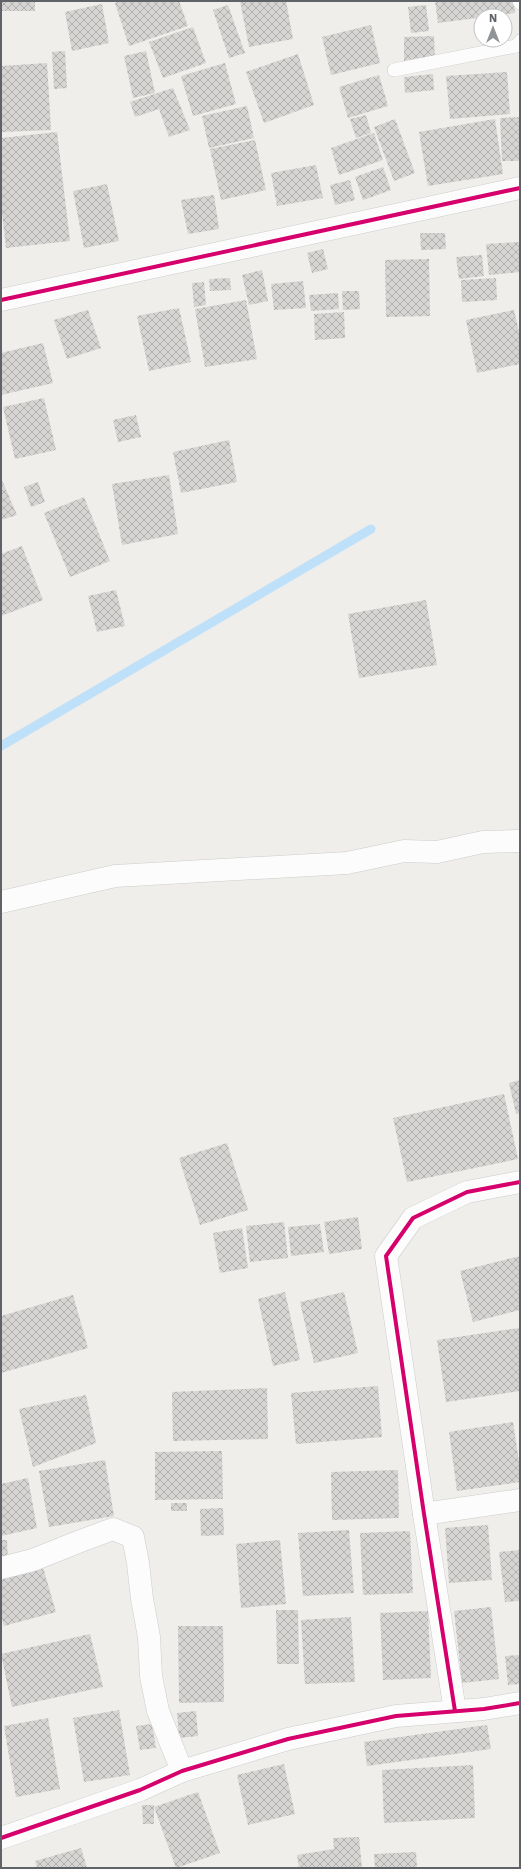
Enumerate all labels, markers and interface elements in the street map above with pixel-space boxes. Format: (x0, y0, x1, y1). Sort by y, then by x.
north arrow (473, 8, 513, 48)
text: N (489, 12, 497, 25)

